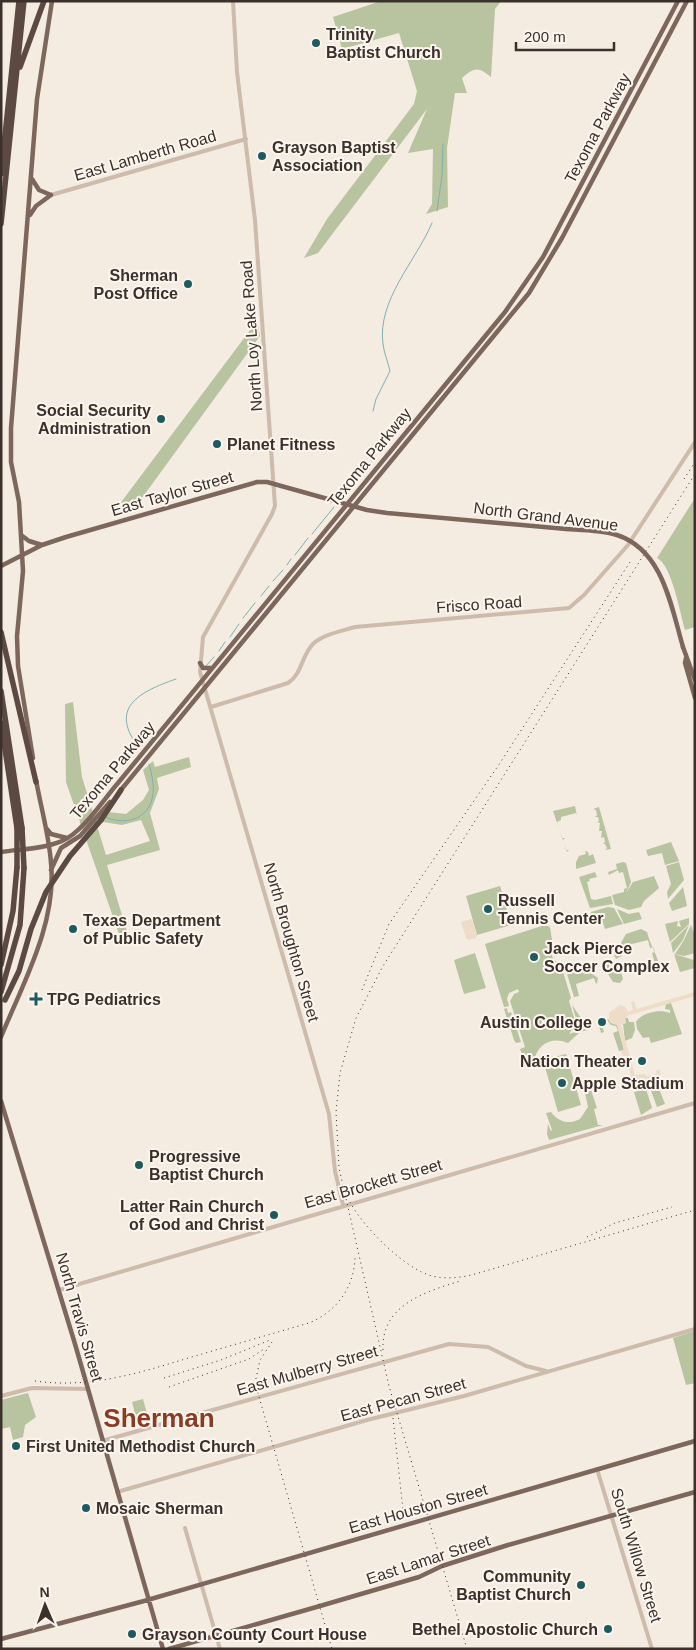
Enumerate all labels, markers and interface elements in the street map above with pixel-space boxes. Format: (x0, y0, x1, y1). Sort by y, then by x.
scale bar (516, 20, 614, 52)
place label: Trinity Baptist Church (326, 26, 441, 61)
text: 200 m (524, 28, 566, 45)
marker: Trinity Baptist Church (310, 37, 322, 49)
street label: Texoma Parkway (561, 70, 634, 186)
street label: East Lamberth Road (72, 127, 218, 184)
place label: Grayson Baptist Association (272, 139, 396, 174)
marker: Grayson Baptist Association (256, 150, 268, 162)
street label: North Loy Lake Road (238, 260, 265, 412)
place label: Sherman Post Office (94, 267, 178, 302)
marker: Sherman Post Office (182, 278, 194, 290)
place label: Social Security Administration (36, 402, 151, 437)
street label: Texoma Parkway (324, 405, 414, 510)
marker: Social Security Administration (155, 413, 167, 425)
place label: Planet Fitness (227, 436, 336, 453)
marker: Planet Fitness (211, 438, 223, 450)
street label: East Taylor Street (109, 468, 236, 519)
street label: North Grand Avenue (473, 499, 619, 534)
street label: Frisco Road (435, 593, 523, 616)
street label: Texoma Parkway (67, 718, 158, 822)
street label: North Broughton Street (261, 861, 323, 1024)
place label: Russell Tennis Center (498, 892, 604, 927)
marker: Russell Tennis Center (482, 903, 494, 915)
place label: Texas Department of Public Safety (83, 912, 221, 947)
marker: Texas Department of Public Safety (67, 923, 79, 935)
place label: Jack Pierce Soccer Complex (544, 940, 669, 975)
marker: Jack Pierce Soccer Complex (528, 951, 540, 963)
place label: TPG Pediatrics (47, 991, 161, 1008)
marker: TPG Pediatrics (29, 992, 43, 1006)
place label: Austin College (480, 1014, 592, 1031)
marker: Austin College (596, 1016, 608, 1028)
place label: Nation Theater (520, 1053, 632, 1070)
marker: Nation Theater (636, 1055, 648, 1067)
place label: Apple Stadium (572, 1075, 684, 1092)
marker: Apple Stadium (556, 1077, 568, 1089)
place label: Progressive Baptist Church (149, 1148, 264, 1183)
street label: East Brockett Street (302, 1156, 444, 1211)
marker: Progressive Baptist Church (133, 1159, 145, 1171)
place label: Latter Rain Church of God and Christ (120, 1198, 265, 1233)
marker: Latter Rain Church of God and Christ (268, 1209, 280, 1221)
street label: North Travis Street (53, 1251, 106, 1384)
street label: East Mulberry Street (235, 1342, 380, 1399)
street label: East Pecan Street (339, 1374, 468, 1424)
district label: Sherman (103, 1403, 215, 1433)
place label: First United Methodist Church (26, 1438, 255, 1455)
marker: First United Methodist Church (10, 1440, 22, 1452)
street label: East Houston Street (347, 1480, 490, 1536)
street label: South Willow Street (608, 1486, 665, 1625)
place label: Mosaic Sherman (96, 1500, 223, 1517)
marker: Mosaic Sherman (80, 1502, 92, 1514)
street label: East Lamar Street (364, 1531, 493, 1587)
place label: Community Baptist Church (456, 1568, 571, 1603)
marker: Community Baptist Church (575, 1579, 587, 1591)
north arrow (20, 1580, 70, 1630)
text: N (39, 1584, 50, 1600)
place label: Bethel Apostolic Church (412, 1621, 598, 1638)
marker: Bethel Apostolic Church (602, 1623, 614, 1635)
place label: Grayson County Court House (142, 1626, 367, 1643)
marker: Grayson County Court House (126, 1628, 138, 1640)

